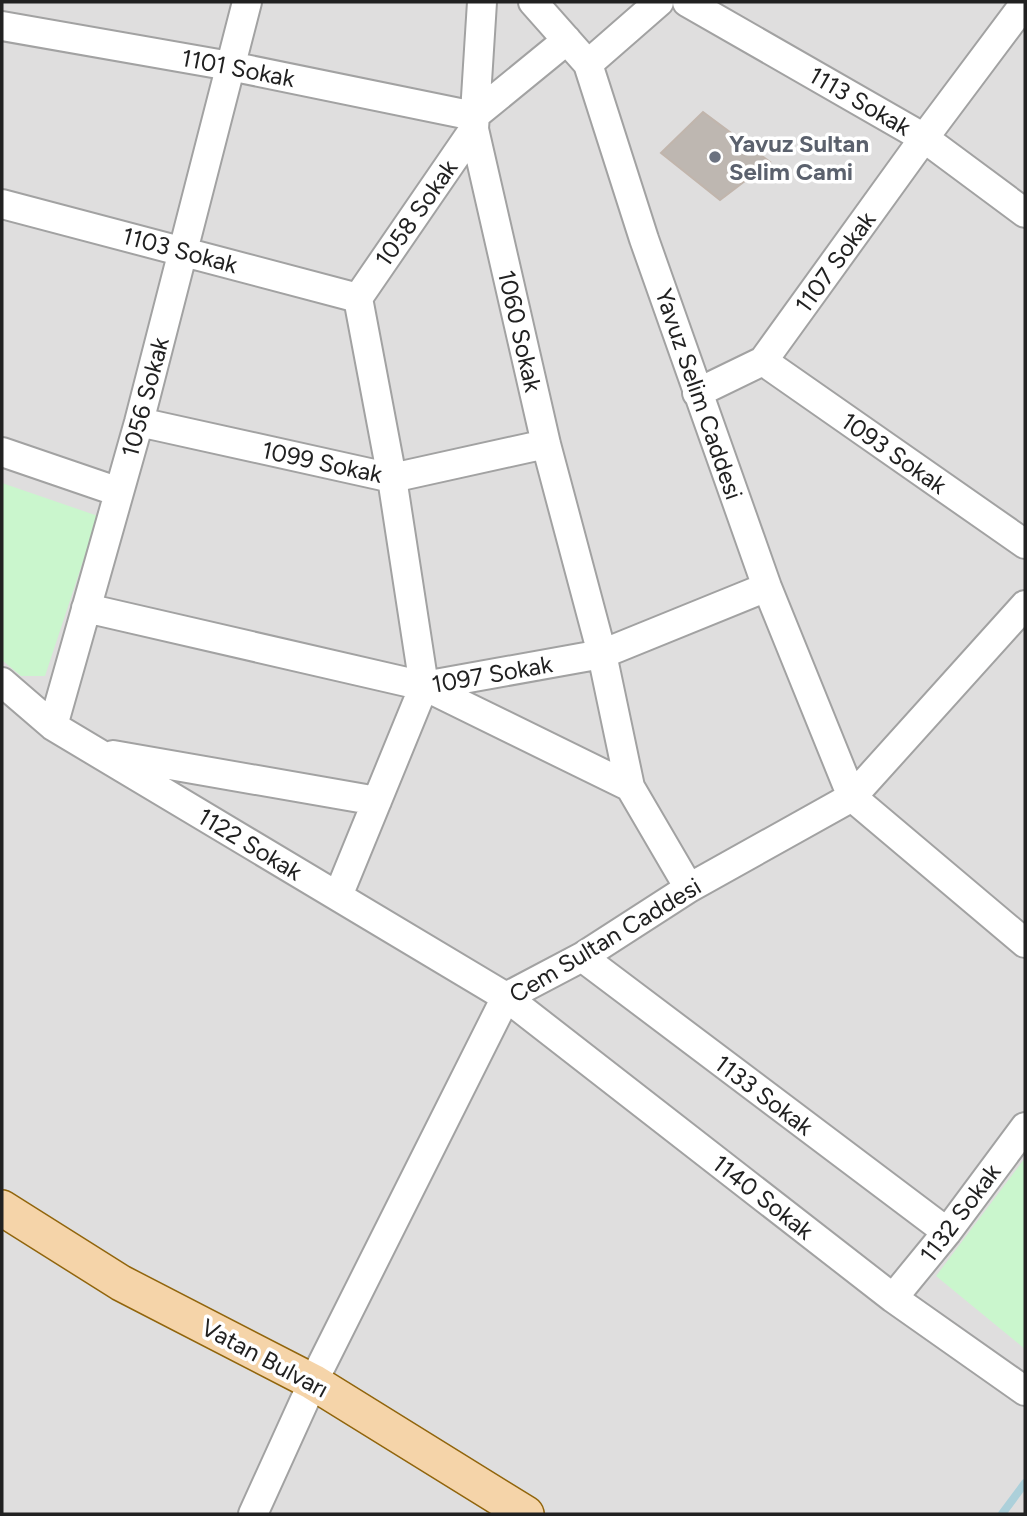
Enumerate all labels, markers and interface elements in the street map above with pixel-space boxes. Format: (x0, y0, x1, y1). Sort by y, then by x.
street label: 1101 Sokak (179, 43, 298, 93)
street label: 1113 Sokak (804, 60, 916, 142)
place label: Yavuz Sultan Selim Cami (729, 129, 869, 186)
marker: Yavuz Sultan Selim Cami (707, 149, 723, 165)
street label: 1058 Sokak (369, 154, 464, 272)
street label: 1107 Sokak (789, 205, 882, 318)
street label: 1103 Sokak (119, 221, 241, 279)
street label: 1060 Sokak (492, 267, 548, 395)
street label: Yavuz Selim Caddesi (649, 285, 749, 503)
street label: 1056 Sokak (115, 334, 175, 460)
street label: 1093 Sokak (836, 406, 952, 500)
street label: 1099 Sokak (259, 435, 385, 489)
street label: 1097 Sokak (430, 649, 555, 699)
street label: 1122 Sokak (193, 802, 308, 887)
street label: Cem Sultan Caddesi (504, 871, 706, 1009)
street label: 1133 Sokak (709, 1049, 819, 1142)
street label: 1140 Sokak (707, 1149, 819, 1246)
street label: 1132 Sokak (913, 1158, 1007, 1268)
street label: Vatan Bulvarı (196, 1312, 334, 1404)

